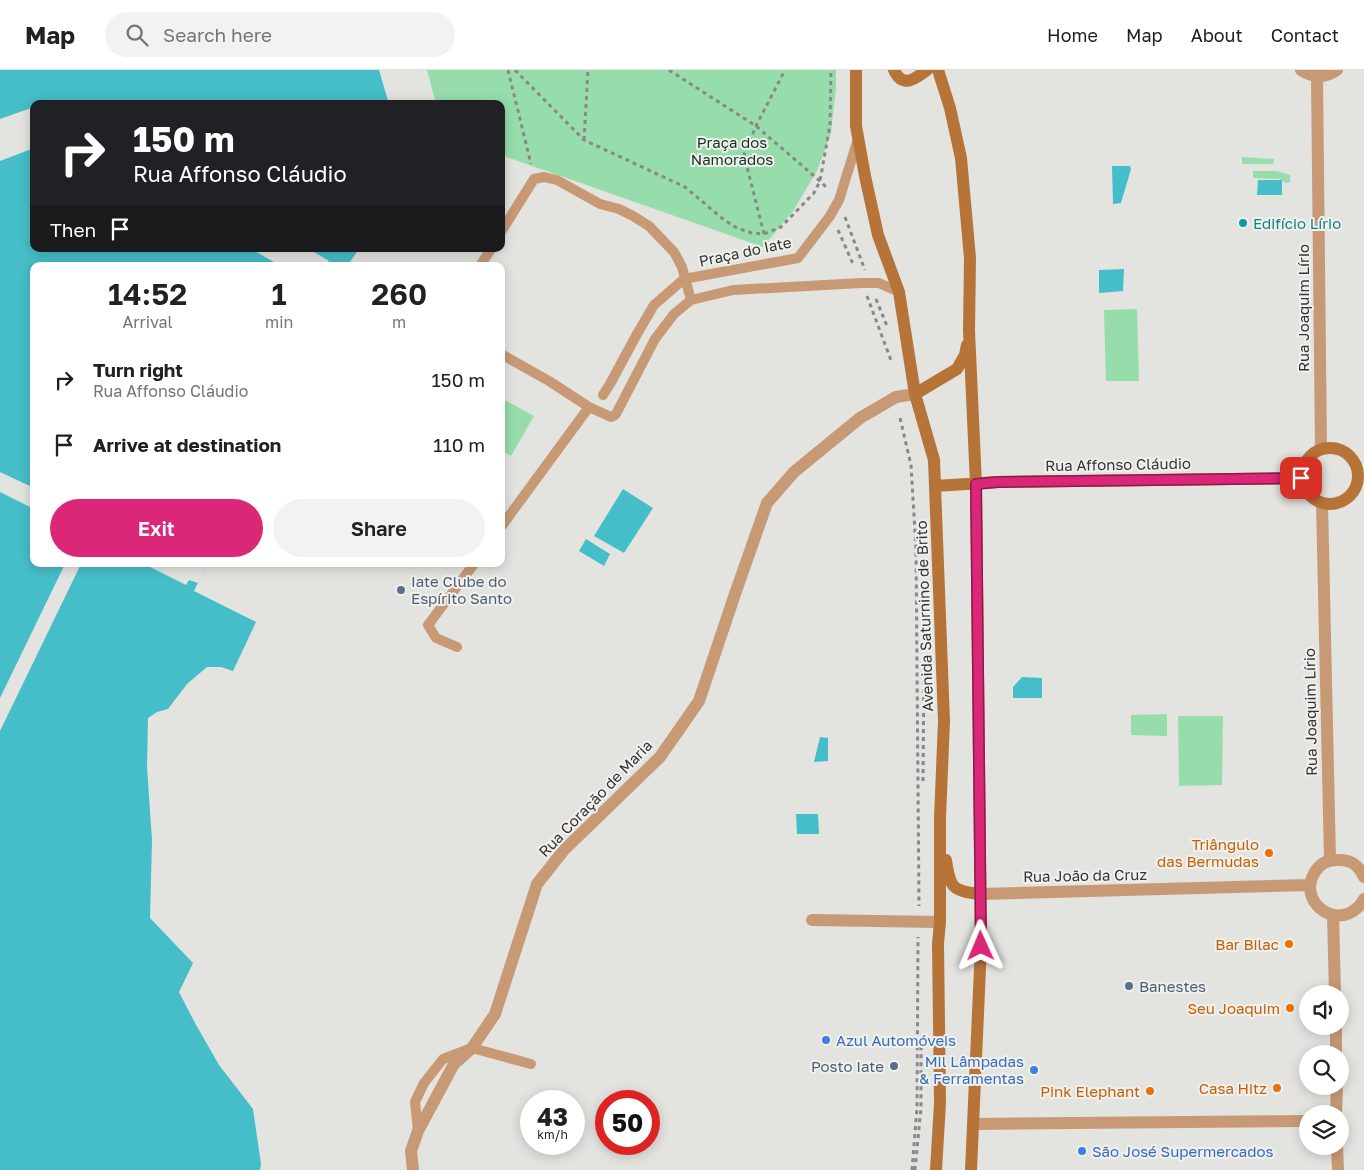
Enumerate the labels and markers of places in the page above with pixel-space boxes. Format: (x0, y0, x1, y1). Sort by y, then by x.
place label: Edifício Lírio (1253, 214, 1341, 232)
marker: Edifício Lírio (1237, 217, 1249, 229)
pin (1280, 457, 1322, 499)
place label: Iate Clube do Espírito Santo (411, 572, 512, 607)
marker: Iate Clube do Espírito Santo (395, 584, 407, 596)
place label: Triângulo das Bermudas (1157, 835, 1259, 870)
marker: Triângulo das Bermudas (1263, 847, 1275, 859)
place label: Bar Bilac (1215, 935, 1279, 953)
marker: Bar Bilac (1283, 938, 1295, 950)
place label: Banestes (1139, 977, 1206, 995)
marker: Banestes (1123, 980, 1135, 992)
place label: Seu Joaquim (1187, 999, 1280, 1017)
marker: Seu Joaquim (1284, 1002, 1296, 1014)
place label: Azul Automóveis (836, 1031, 956, 1049)
marker: Azul Automóveis (820, 1034, 832, 1046)
place label: Mil Lâmpadas & Ferramentas (919, 1052, 1024, 1087)
place label: Posto Iate (811, 1057, 884, 1075)
marker: Posto Iate (888, 1060, 900, 1072)
marker: Mil Lâmpadas & Ferramentas (1028, 1064, 1040, 1076)
place label: Casa Hitz (1199, 1079, 1267, 1097)
place label: Pink Elephant (1040, 1082, 1140, 1100)
marker: Casa Hitz (1271, 1082, 1283, 1094)
marker: Pink Elephant (1144, 1085, 1156, 1097)
place label: São José Supermercados (1092, 1142, 1274, 1160)
marker: São José Supermercados (1076, 1145, 1088, 1157)

